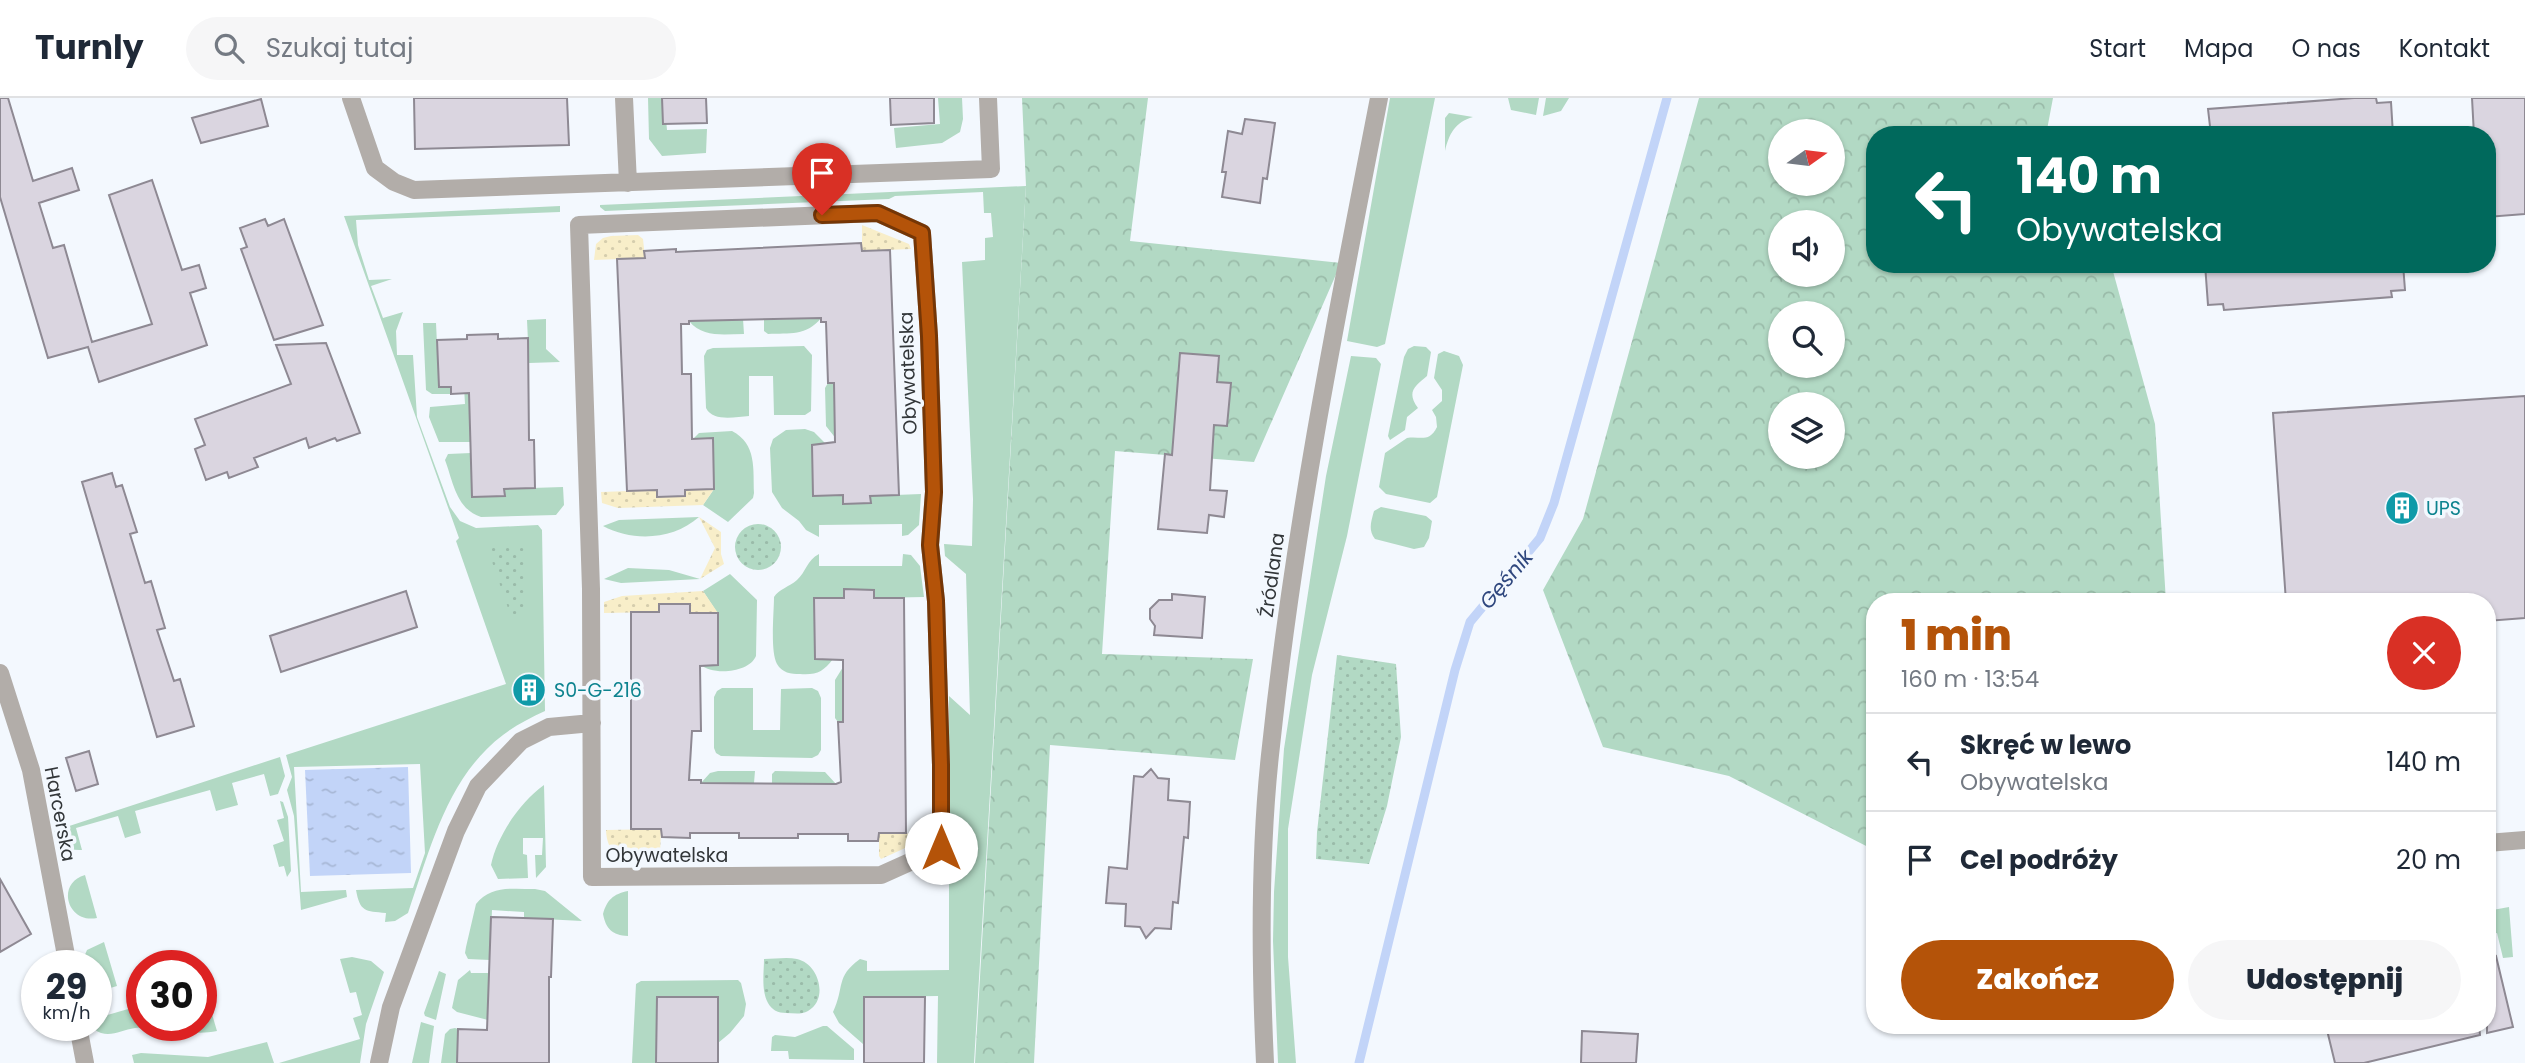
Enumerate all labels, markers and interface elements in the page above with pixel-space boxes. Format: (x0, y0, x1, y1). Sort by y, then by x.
search box (186, 17, 676, 80)
text: Turnly (35, 24, 144, 71)
icon: search (210, 29, 248, 67)
text: Szukaj tutaj (266, 30, 413, 66)
text: Start (2089, 32, 2146, 65)
text: Mapa (2184, 32, 2253, 65)
text: O nas (2291, 32, 2361, 65)
text: Kontakt (2399, 32, 2490, 65)
north arrow (1768, 119, 1844, 196)
map controls (1768, 119, 1845, 469)
text: 140 m (2016, 142, 2162, 210)
pin (792, 143, 852, 215)
icon: arrive (803, 154, 841, 192)
icon: left (1901, 154, 1992, 245)
text: Obywatelska (2016, 207, 2223, 252)
button: sound (1768, 210, 1845, 287)
button: search (1768, 301, 1845, 378)
street label: Obywatelska (892, 311, 924, 435)
button: layers (1768, 392, 1845, 469)
building icon: UPS (2383, 489, 2421, 527)
place label: UPS (2426, 495, 2461, 522)
street label: Źródlana (1253, 531, 1291, 619)
water label: Gęśnik (1472, 542, 1540, 615)
text: 1 min (1901, 606, 2012, 665)
button: close (2387, 616, 2461, 690)
text: 160 m · 13:54 (1901, 663, 2039, 695)
building icon: S0-G-216 (510, 671, 548, 709)
place label: S0-G-216 (554, 677, 642, 704)
text: Skręć w lewo (1960, 727, 2131, 763)
icon: left (1901, 743, 1939, 781)
text: 140 m (2386, 744, 2461, 780)
street label: Harcerska (38, 764, 82, 864)
text: Obywatelska (1960, 766, 2109, 798)
position arrow (904, 811, 978, 885)
icon: arrive (1901, 841, 1939, 879)
street label: Obywatelska (606, 842, 728, 869)
text: Cel podróży (1960, 842, 2118, 878)
text: 20 m (2396, 842, 2461, 878)
button: Zakończ (1901, 940, 2174, 1020)
button: Udostępnij (2188, 940, 2461, 1020)
speed limit sign: 30 (126, 950, 217, 1041)
text: 29 (46, 962, 87, 1011)
text: km/h (43, 1000, 90, 1025)

